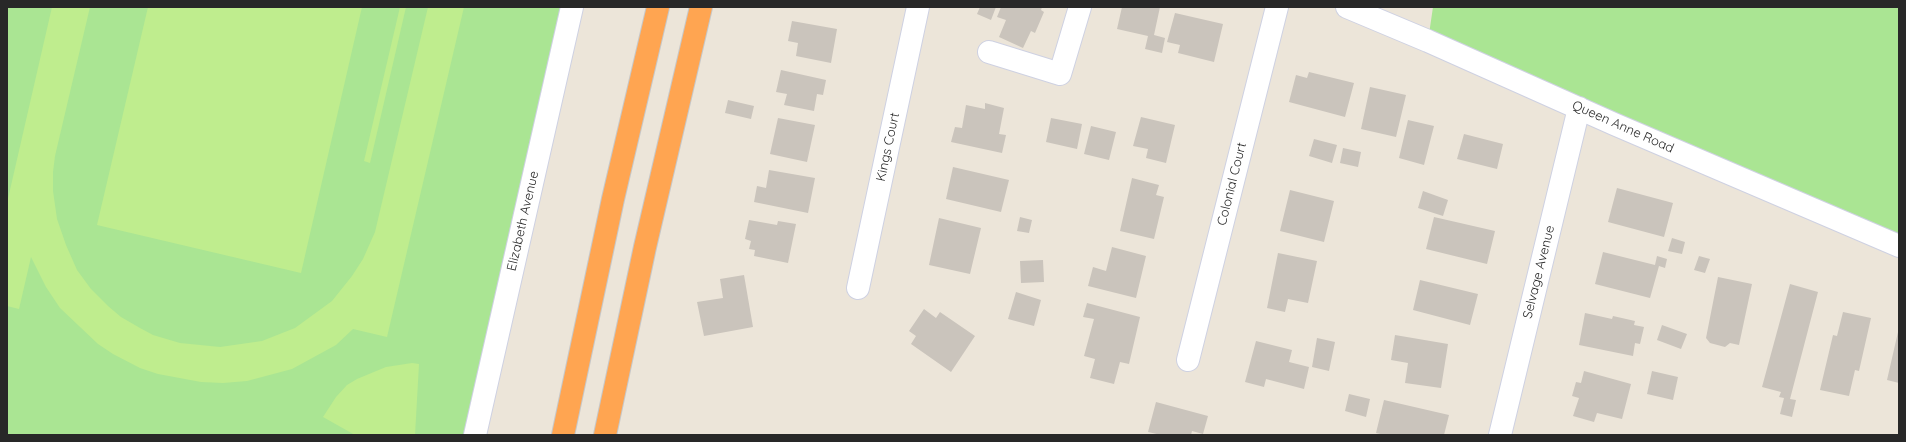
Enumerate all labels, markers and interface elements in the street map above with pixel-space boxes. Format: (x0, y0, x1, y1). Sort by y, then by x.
street label: Queen Anne Road (1570, 98, 1676, 156)
street label: Kings Court (873, 111, 903, 183)
street label: Colonial Court (1214, 141, 1250, 227)
street label: Elizabeth Avenue (504, 169, 542, 273)
street label: Selvage Avenue (1520, 224, 1558, 320)

